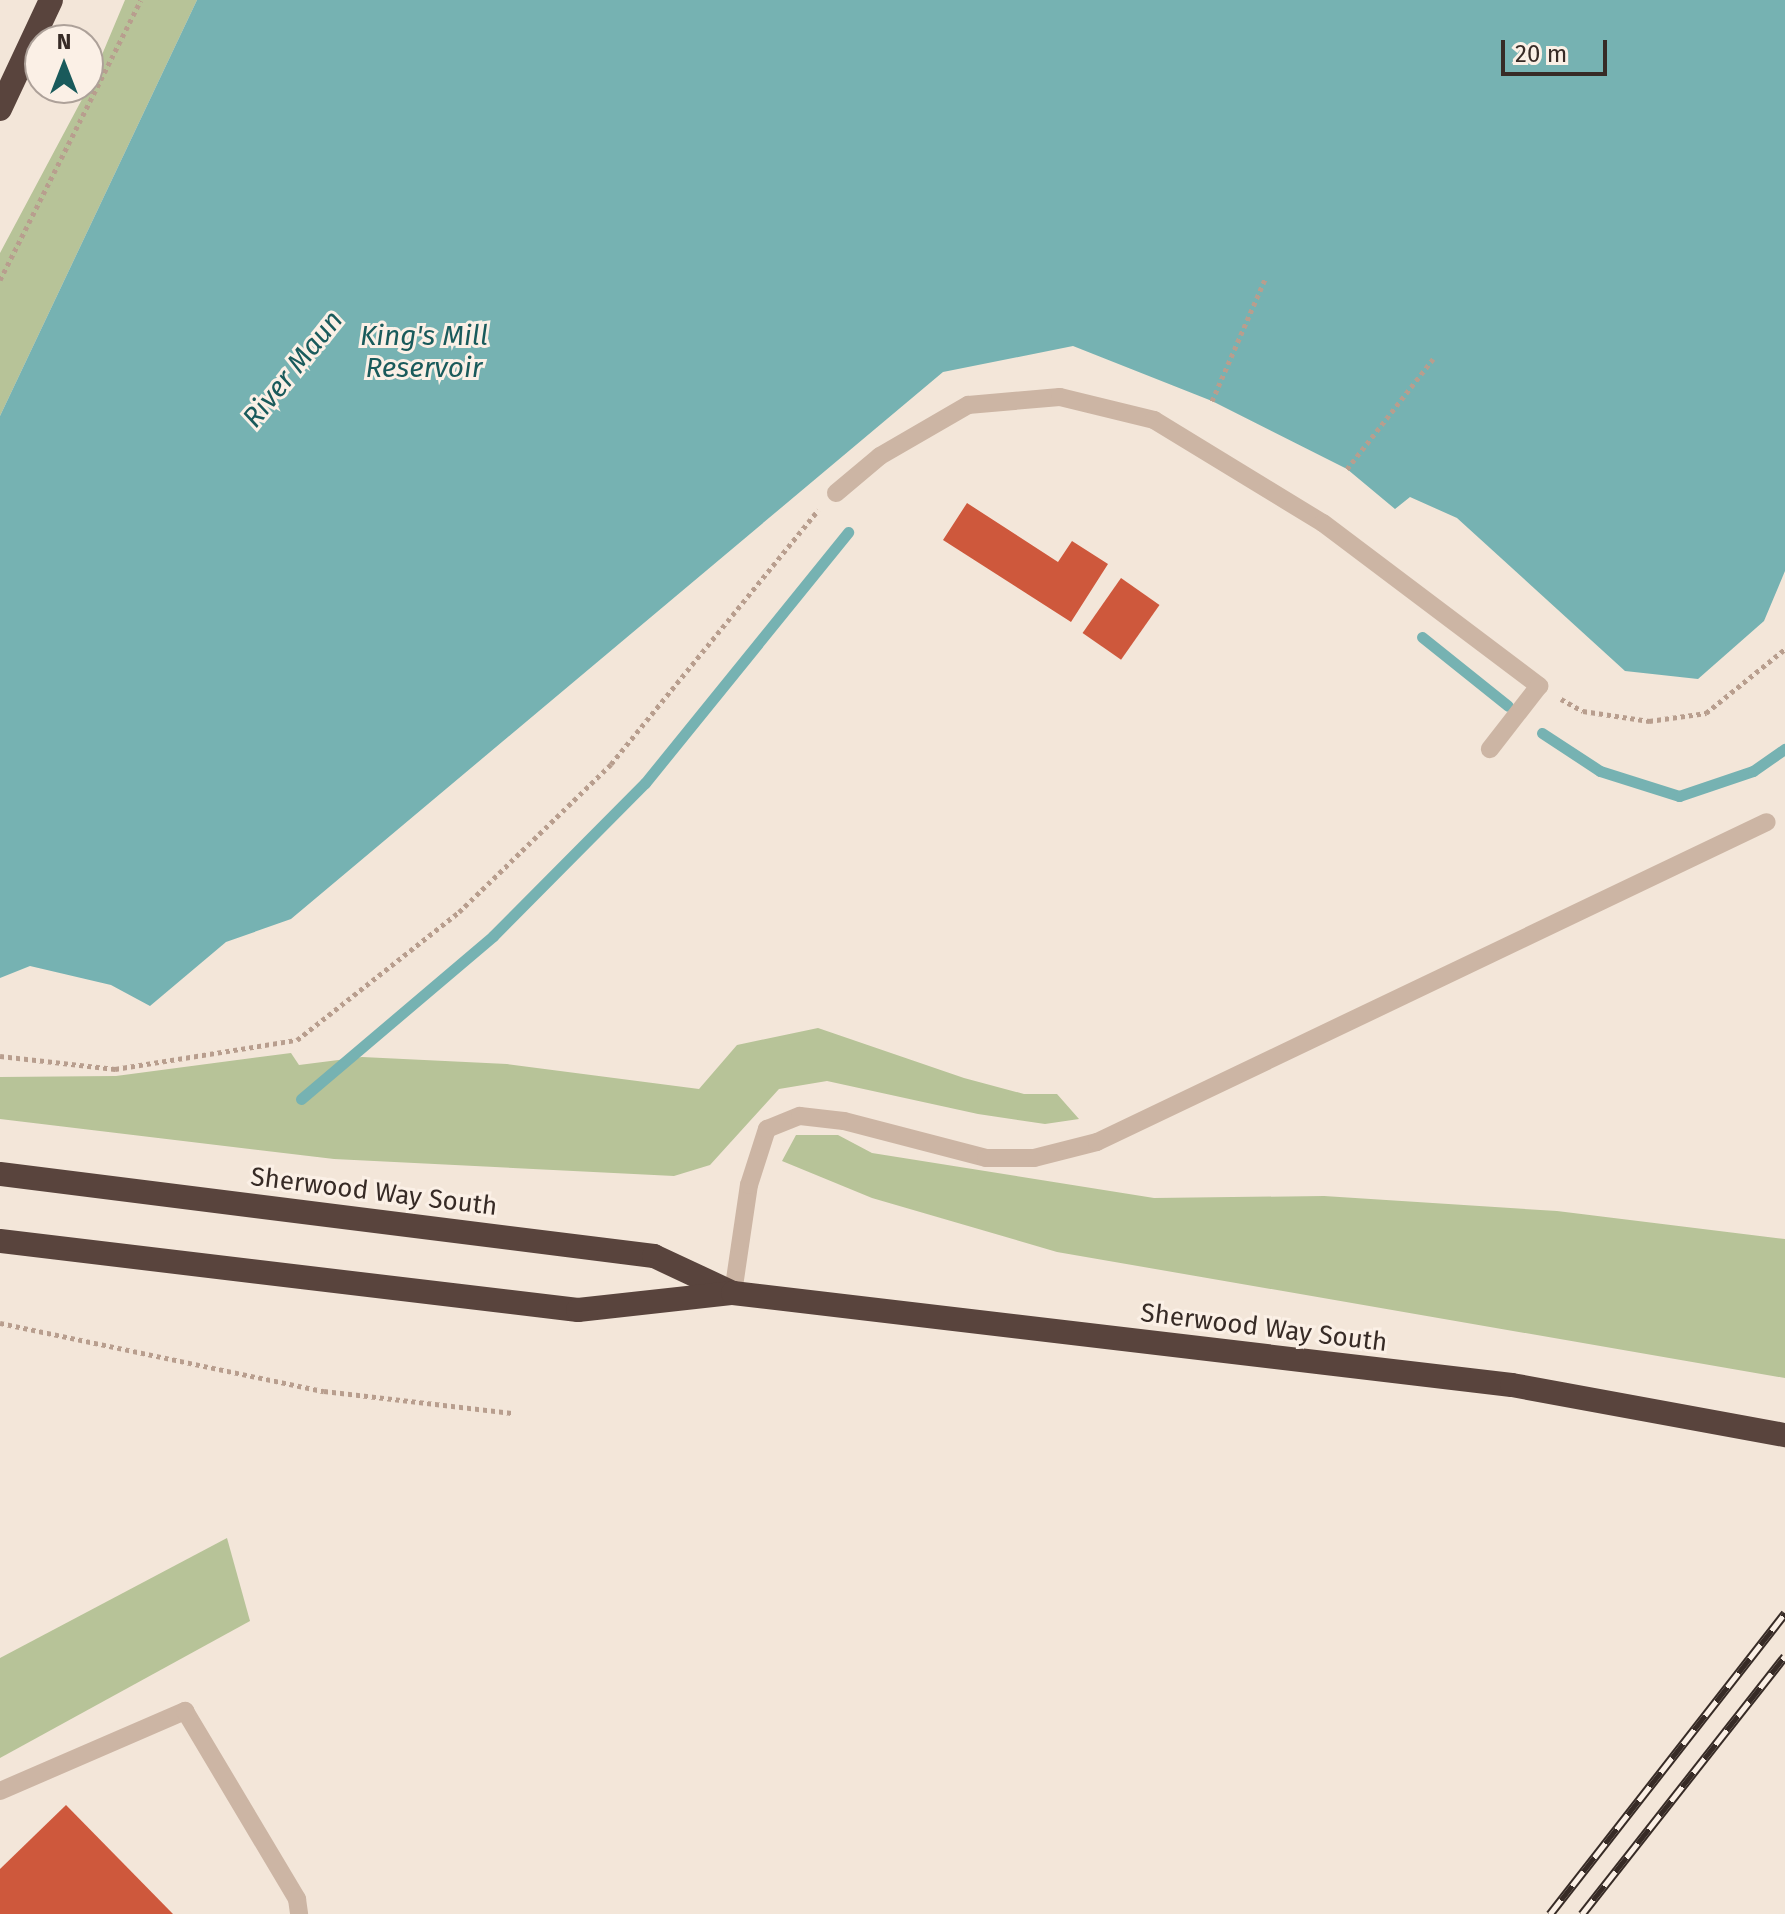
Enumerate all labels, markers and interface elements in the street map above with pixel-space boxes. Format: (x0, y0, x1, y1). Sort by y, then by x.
north arrow (24, 24, 104, 104)
scale bar (1505, 24, 1611, 74)
text: N (57, 28, 71, 55)
text: 20 m (1515, 40, 1567, 68)
water label: River Maun (236, 304, 350, 434)
water label: King's Mill Reservoir (360, 319, 488, 385)
street label: Sherwood Way South (249, 1161, 499, 1223)
street label: Sherwood Way South (1139, 1297, 1389, 1359)

